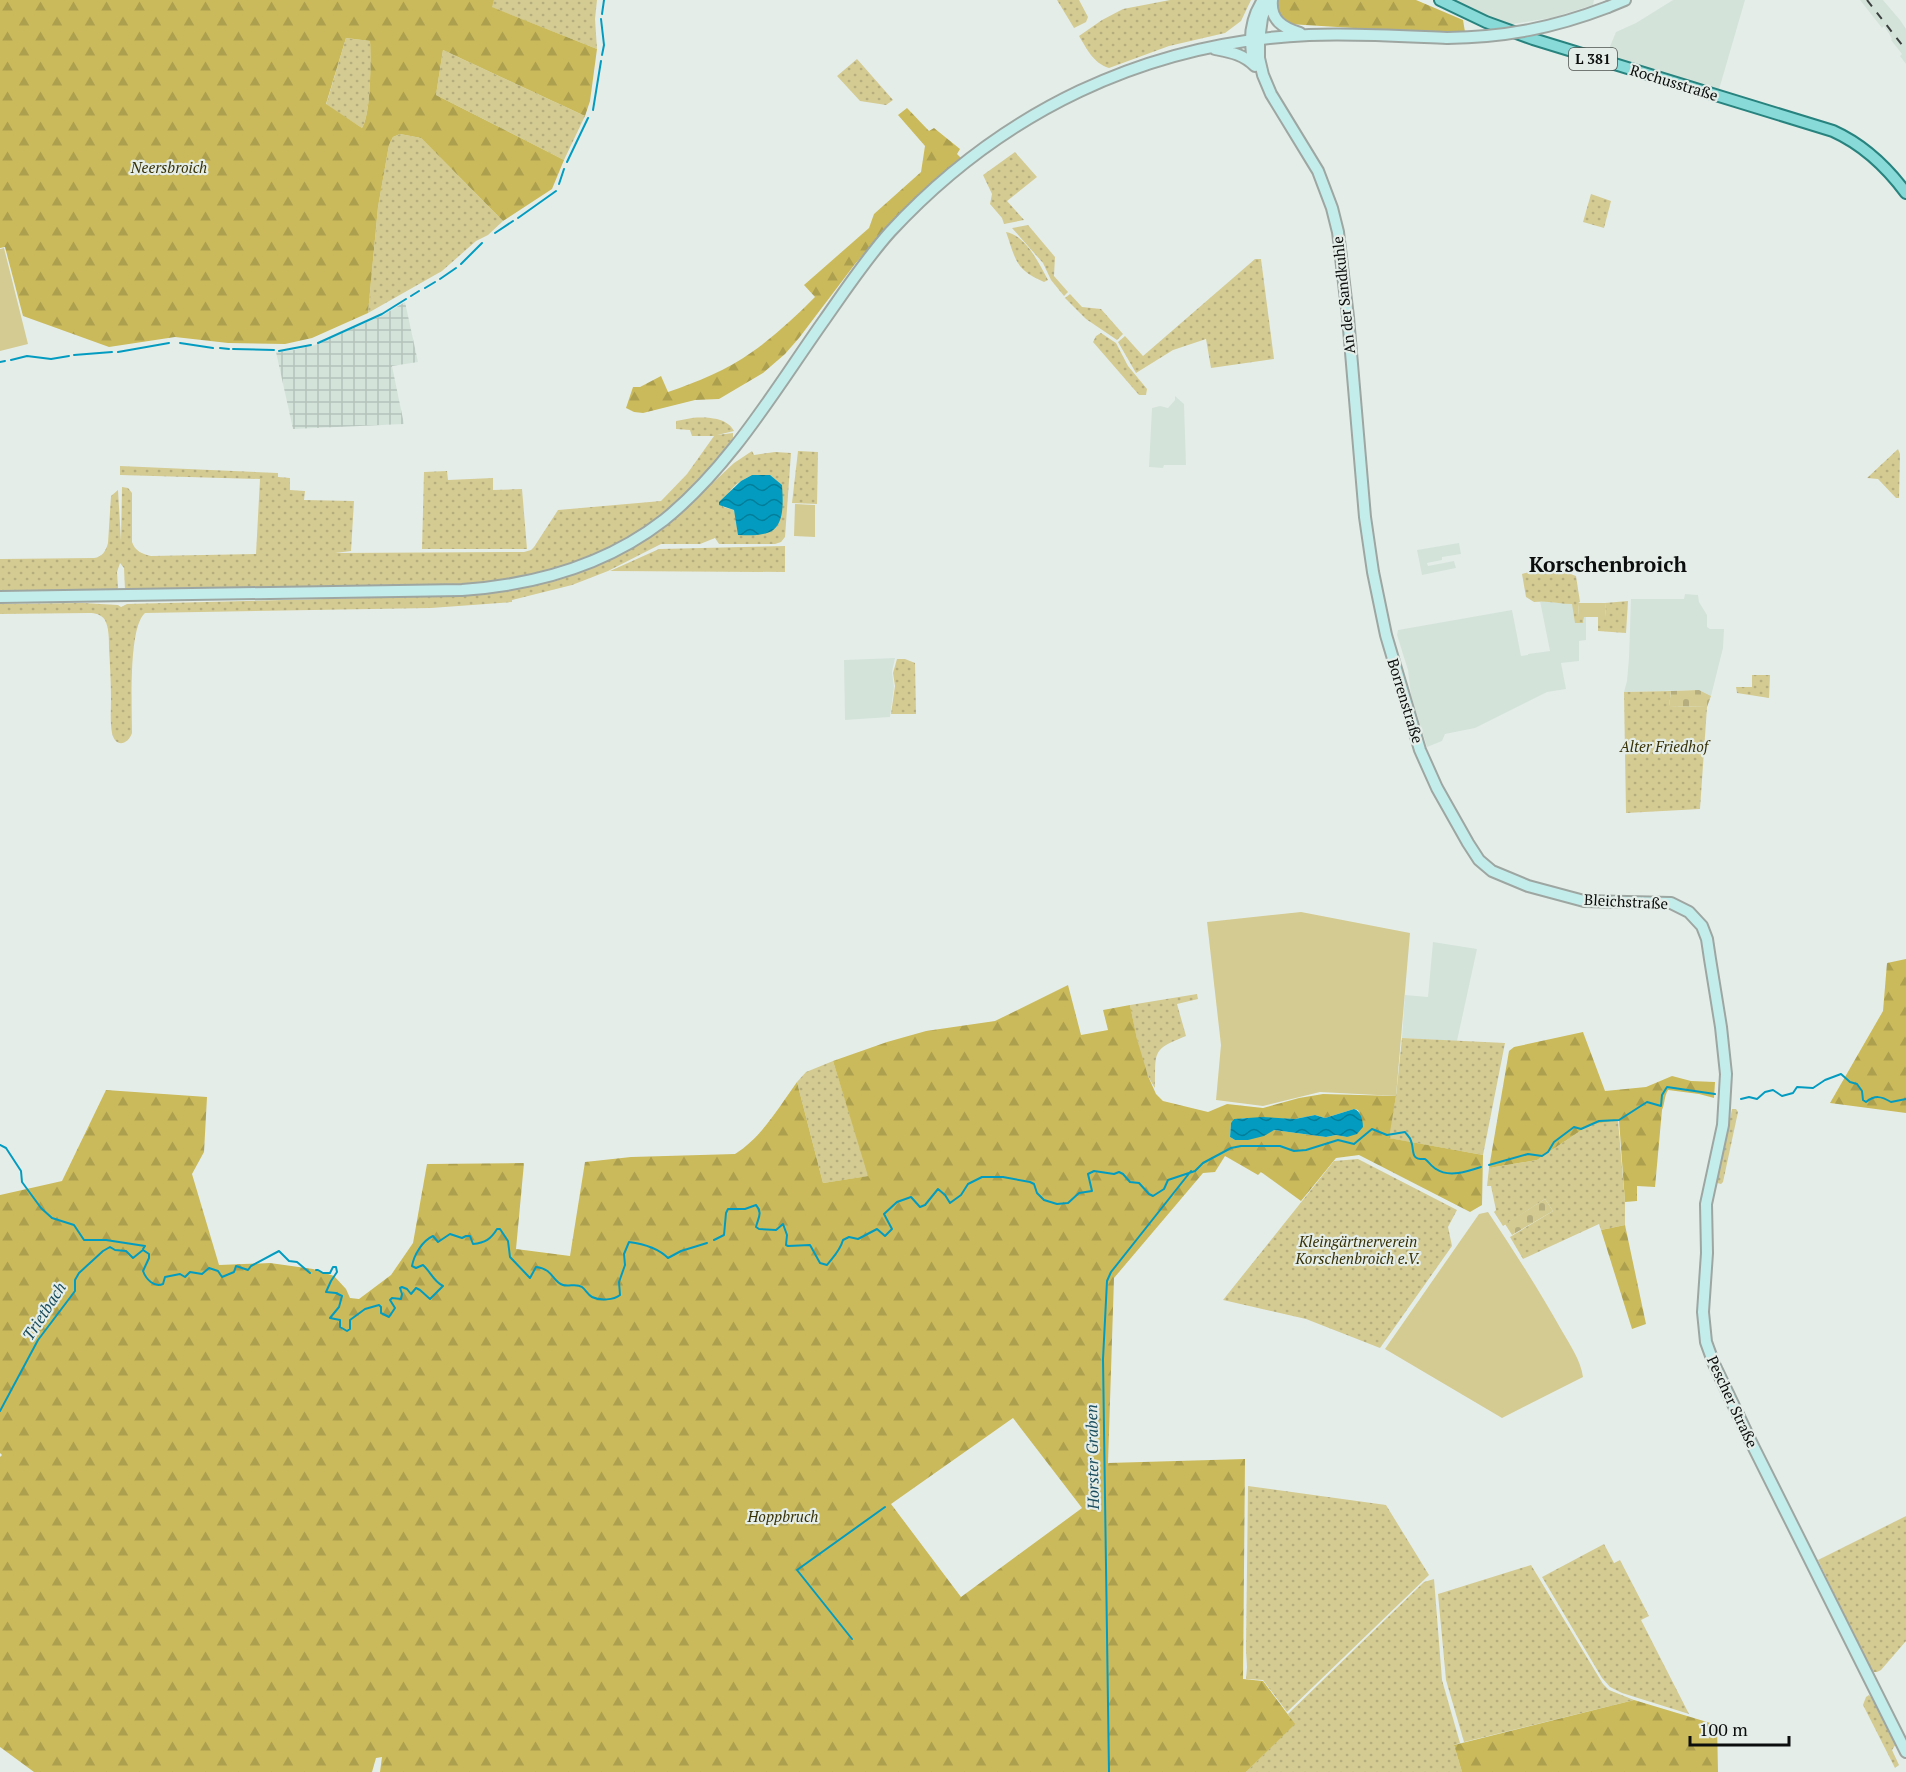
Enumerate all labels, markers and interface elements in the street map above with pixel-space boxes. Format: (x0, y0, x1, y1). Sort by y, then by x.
road number: L 381 (1569, 48, 1617, 70)
street label: Rochusstraße (1628, 59, 1721, 105)
park label: Neersbroich (130, 157, 207, 177)
street label: An der Sandkuhle (1327, 235, 1359, 355)
district label: Korschenbroich (1529, 550, 1687, 578)
street label: Borrenstraße (1384, 656, 1428, 746)
park label: Alter Friedhof (1619, 736, 1711, 756)
street label: Bleichstraße (1584, 889, 1669, 913)
park label: Kleingärtnerverein Korschenbroich e.V. (1295, 1231, 1420, 1268)
water label: Trietbach (17, 1278, 71, 1344)
street label: Pescher Straße (1703, 1352, 1763, 1451)
water label: Horster Graben (1080, 1404, 1104, 1511)
park label: Hoppbruch (746, 1506, 819, 1526)
scale bar (1690, 1709, 1789, 1747)
text: 100 m (1699, 1717, 1748, 1741)

